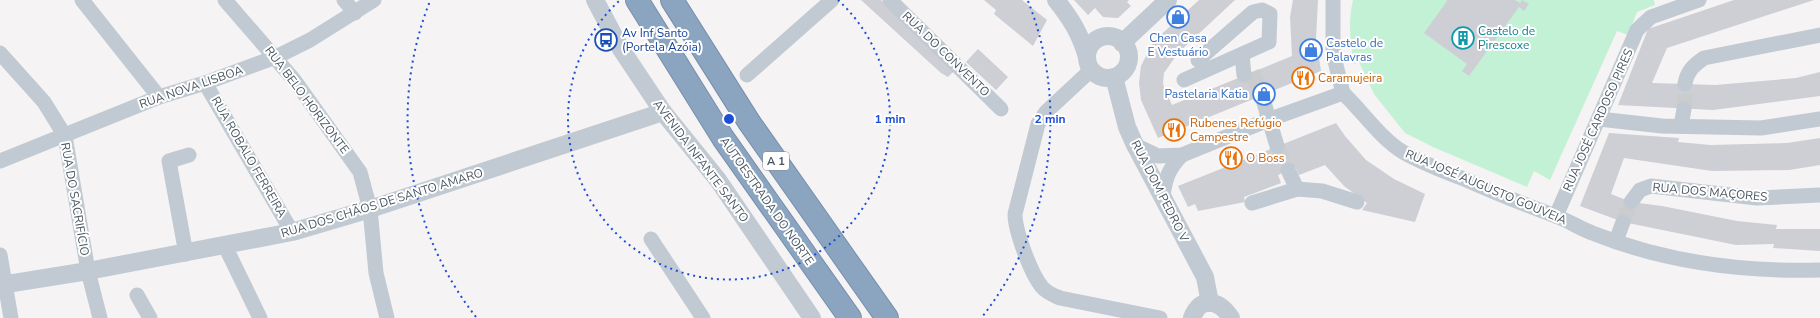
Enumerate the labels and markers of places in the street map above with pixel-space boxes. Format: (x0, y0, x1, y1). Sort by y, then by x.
shop icon: Chen Casa E Vestuário (1165, 4, 1191, 30)
place label: Castelo de Pirescoxe (1478, 23, 1535, 53)
place label: Av Inf Santo (Portela Azóia) (622, 25, 702, 55)
building icon: Castelo de Pirescoxe (1450, 25, 1476, 51)
bus stop icon: Av Inf Santo (Portela Azóia) (593, 27, 619, 53)
place label: Chen Casa E Vestuário (1148, 30, 1209, 60)
place label: Castelo de Palavras (1326, 35, 1383, 65)
shop icon: Castelo de Palavras (1298, 37, 1324, 63)
restaurant icon: Caramujeira (1290, 65, 1316, 91)
place label: Caramujeira (1318, 70, 1382, 86)
shop icon: Pastelaria Katia (1251, 81, 1277, 107)
place label: Pastelaria Katia (1164, 86, 1248, 102)
centre of rings (722, 112, 736, 126)
place label: Rubenes Refúgio Campestre (1190, 115, 1282, 145)
restaurant icon: Rubenes Refúgio Campestre (1161, 117, 1187, 143)
restaurant icon: O Boss (1218, 145, 1244, 171)
place label: O Boss (1246, 150, 1285, 166)

